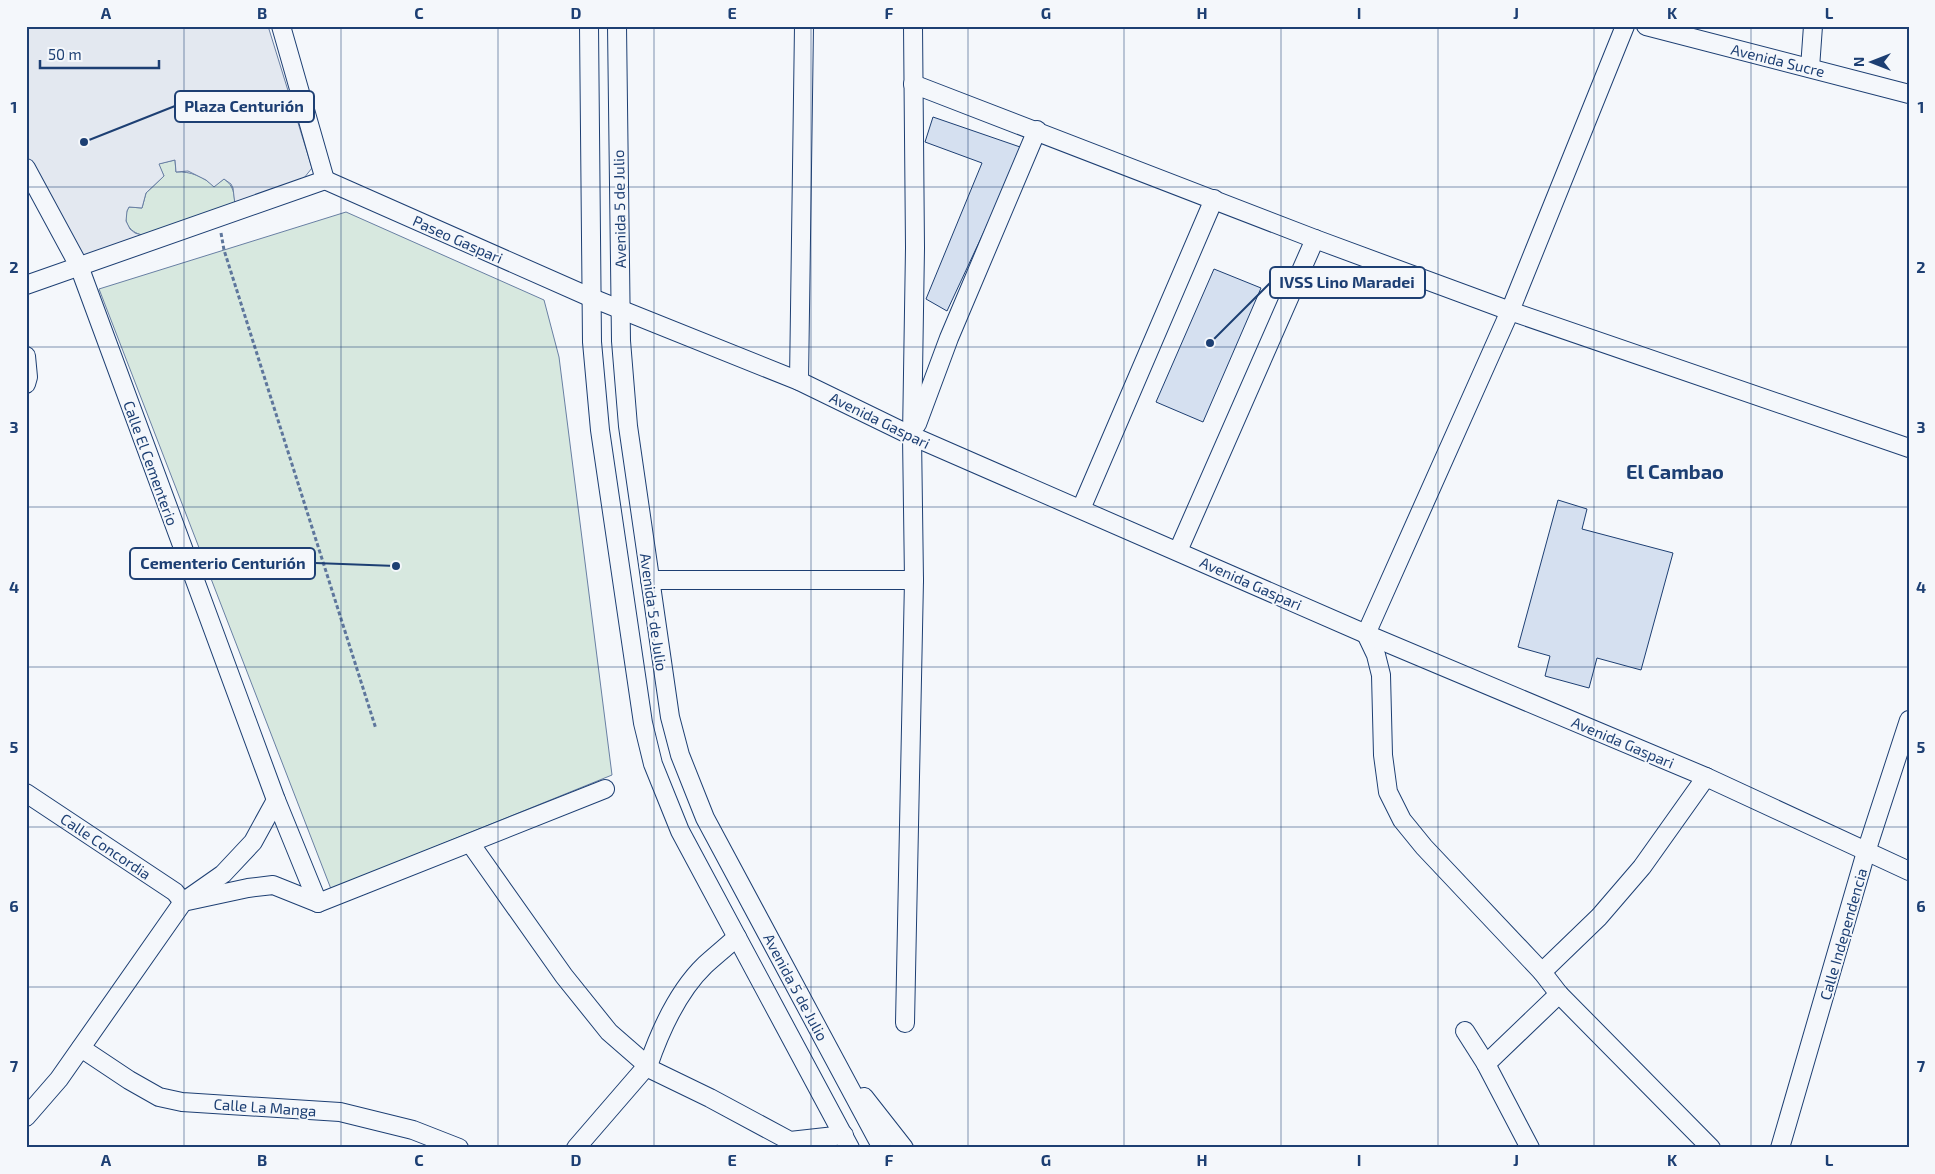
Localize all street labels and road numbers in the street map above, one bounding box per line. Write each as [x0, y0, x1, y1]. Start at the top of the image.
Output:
street label: Avenida Sucre [1729, 40, 1827, 80]
street label: Avenida 5 de Julio [609, 149, 629, 269]
street label: Paseo Gaspari [410, 211, 506, 267]
street label: Avenida Gaspari [827, 388, 933, 452]
street label: Calle El Cementerio [120, 398, 182, 528]
street label: Avenida 5 de Julio [637, 552, 671, 672]
street label: Avenida Gaspari [1197, 553, 1305, 613]
street label: Avenida Gaspari [1569, 712, 1677, 772]
street label: Calle Concordia [57, 809, 155, 883]
street label: Calle Independencia [1816, 866, 1870, 1002]
street label: Avenida 5 de Julio [760, 930, 832, 1044]
street label: Calle La Manga [213, 1094, 317, 1120]

